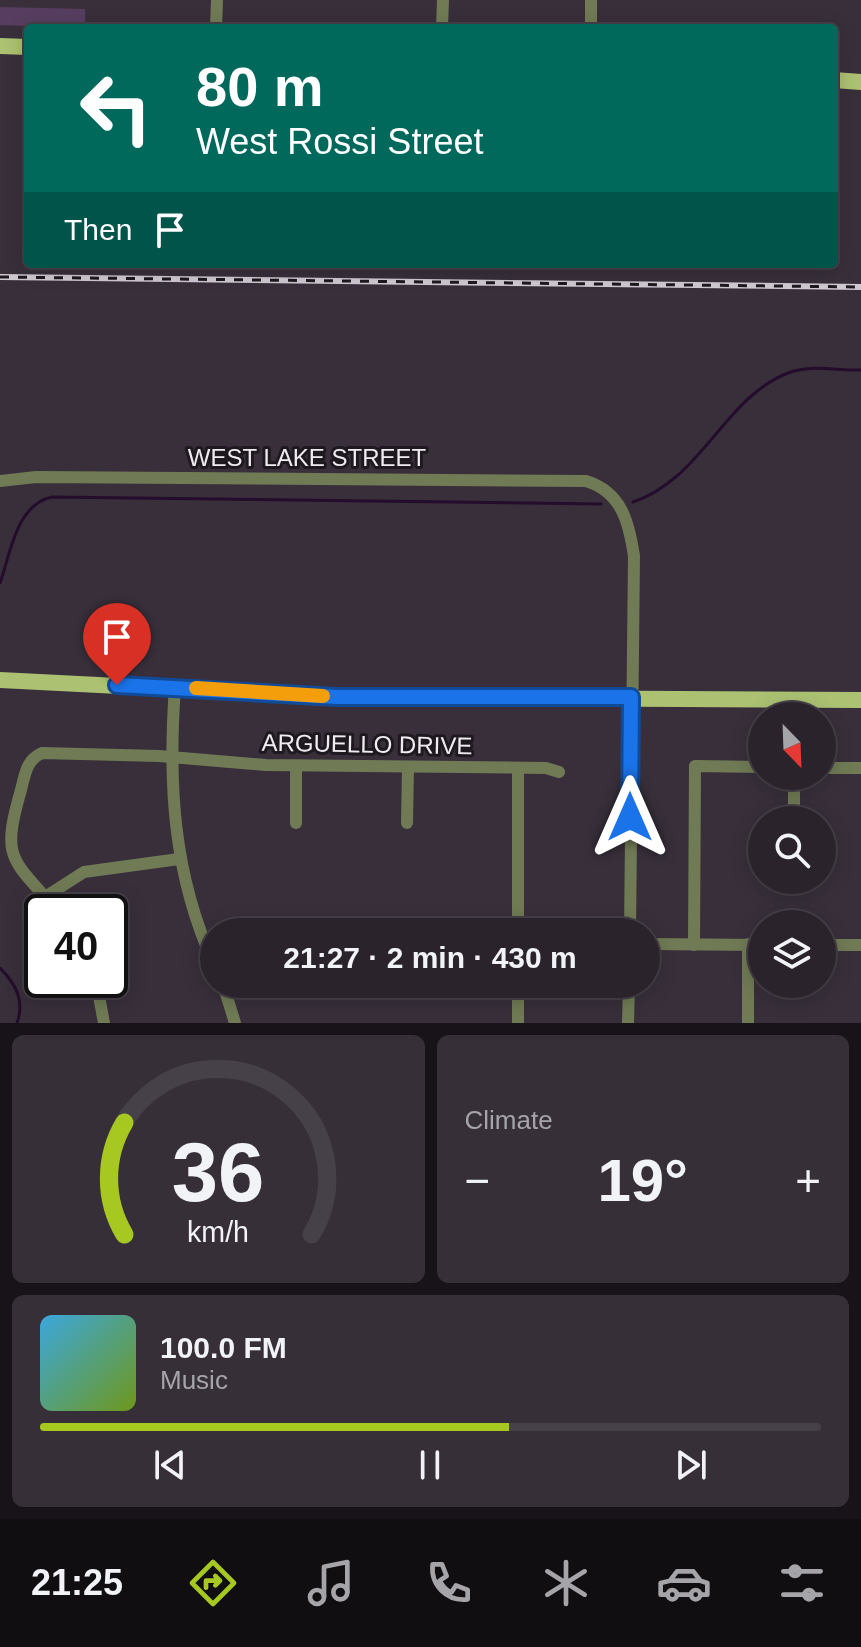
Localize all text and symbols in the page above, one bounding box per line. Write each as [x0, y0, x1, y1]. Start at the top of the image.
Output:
text: 80 m [196, 55, 324, 118]
icon: left [64, 56, 168, 160]
text: West Rossi Street [196, 121, 483, 162]
icon: arrive [148, 208, 192, 252]
text: Then [64, 213, 132, 246]
street label: WEST LAKE STREET [188, 444, 426, 471]
pin [83, 603, 151, 685]
icon: arrive [95, 615, 139, 659]
north arrow [748, 702, 836, 790]
map controls [748, 702, 836, 998]
street label: ARGUELLO DRIVE [261, 729, 473, 759]
position arrow [588, 775, 672, 859]
button: search [748, 806, 836, 894]
speed limit sign: 40 [24, 894, 128, 998]
button: layers [748, 910, 836, 998]
text: 21:27 · 2 min · 430 m [283, 941, 577, 974]
text: Climate [465, 1105, 553, 1135]
text: 36 [172, 1126, 265, 1219]
text: 19° [597, 1147, 688, 1214]
text: − [465, 1156, 490, 1205]
text: + [795, 1156, 821, 1205]
text: km/h [187, 1216, 249, 1248]
text: 100.0 FM [160, 1331, 287, 1364]
text: Music [160, 1365, 228, 1395]
icon: previous [148, 1443, 192, 1487]
icon: pause [408, 1443, 452, 1487]
icon: next [669, 1443, 713, 1487]
icon: directions [185, 1555, 241, 1611]
icon: music [303, 1555, 359, 1611]
icon: phone [421, 1555, 477, 1611]
icon: climate [538, 1555, 594, 1611]
icon: car [656, 1555, 712, 1611]
icon: filters [774, 1555, 830, 1611]
text: 21:25 [31, 1562, 123, 1603]

